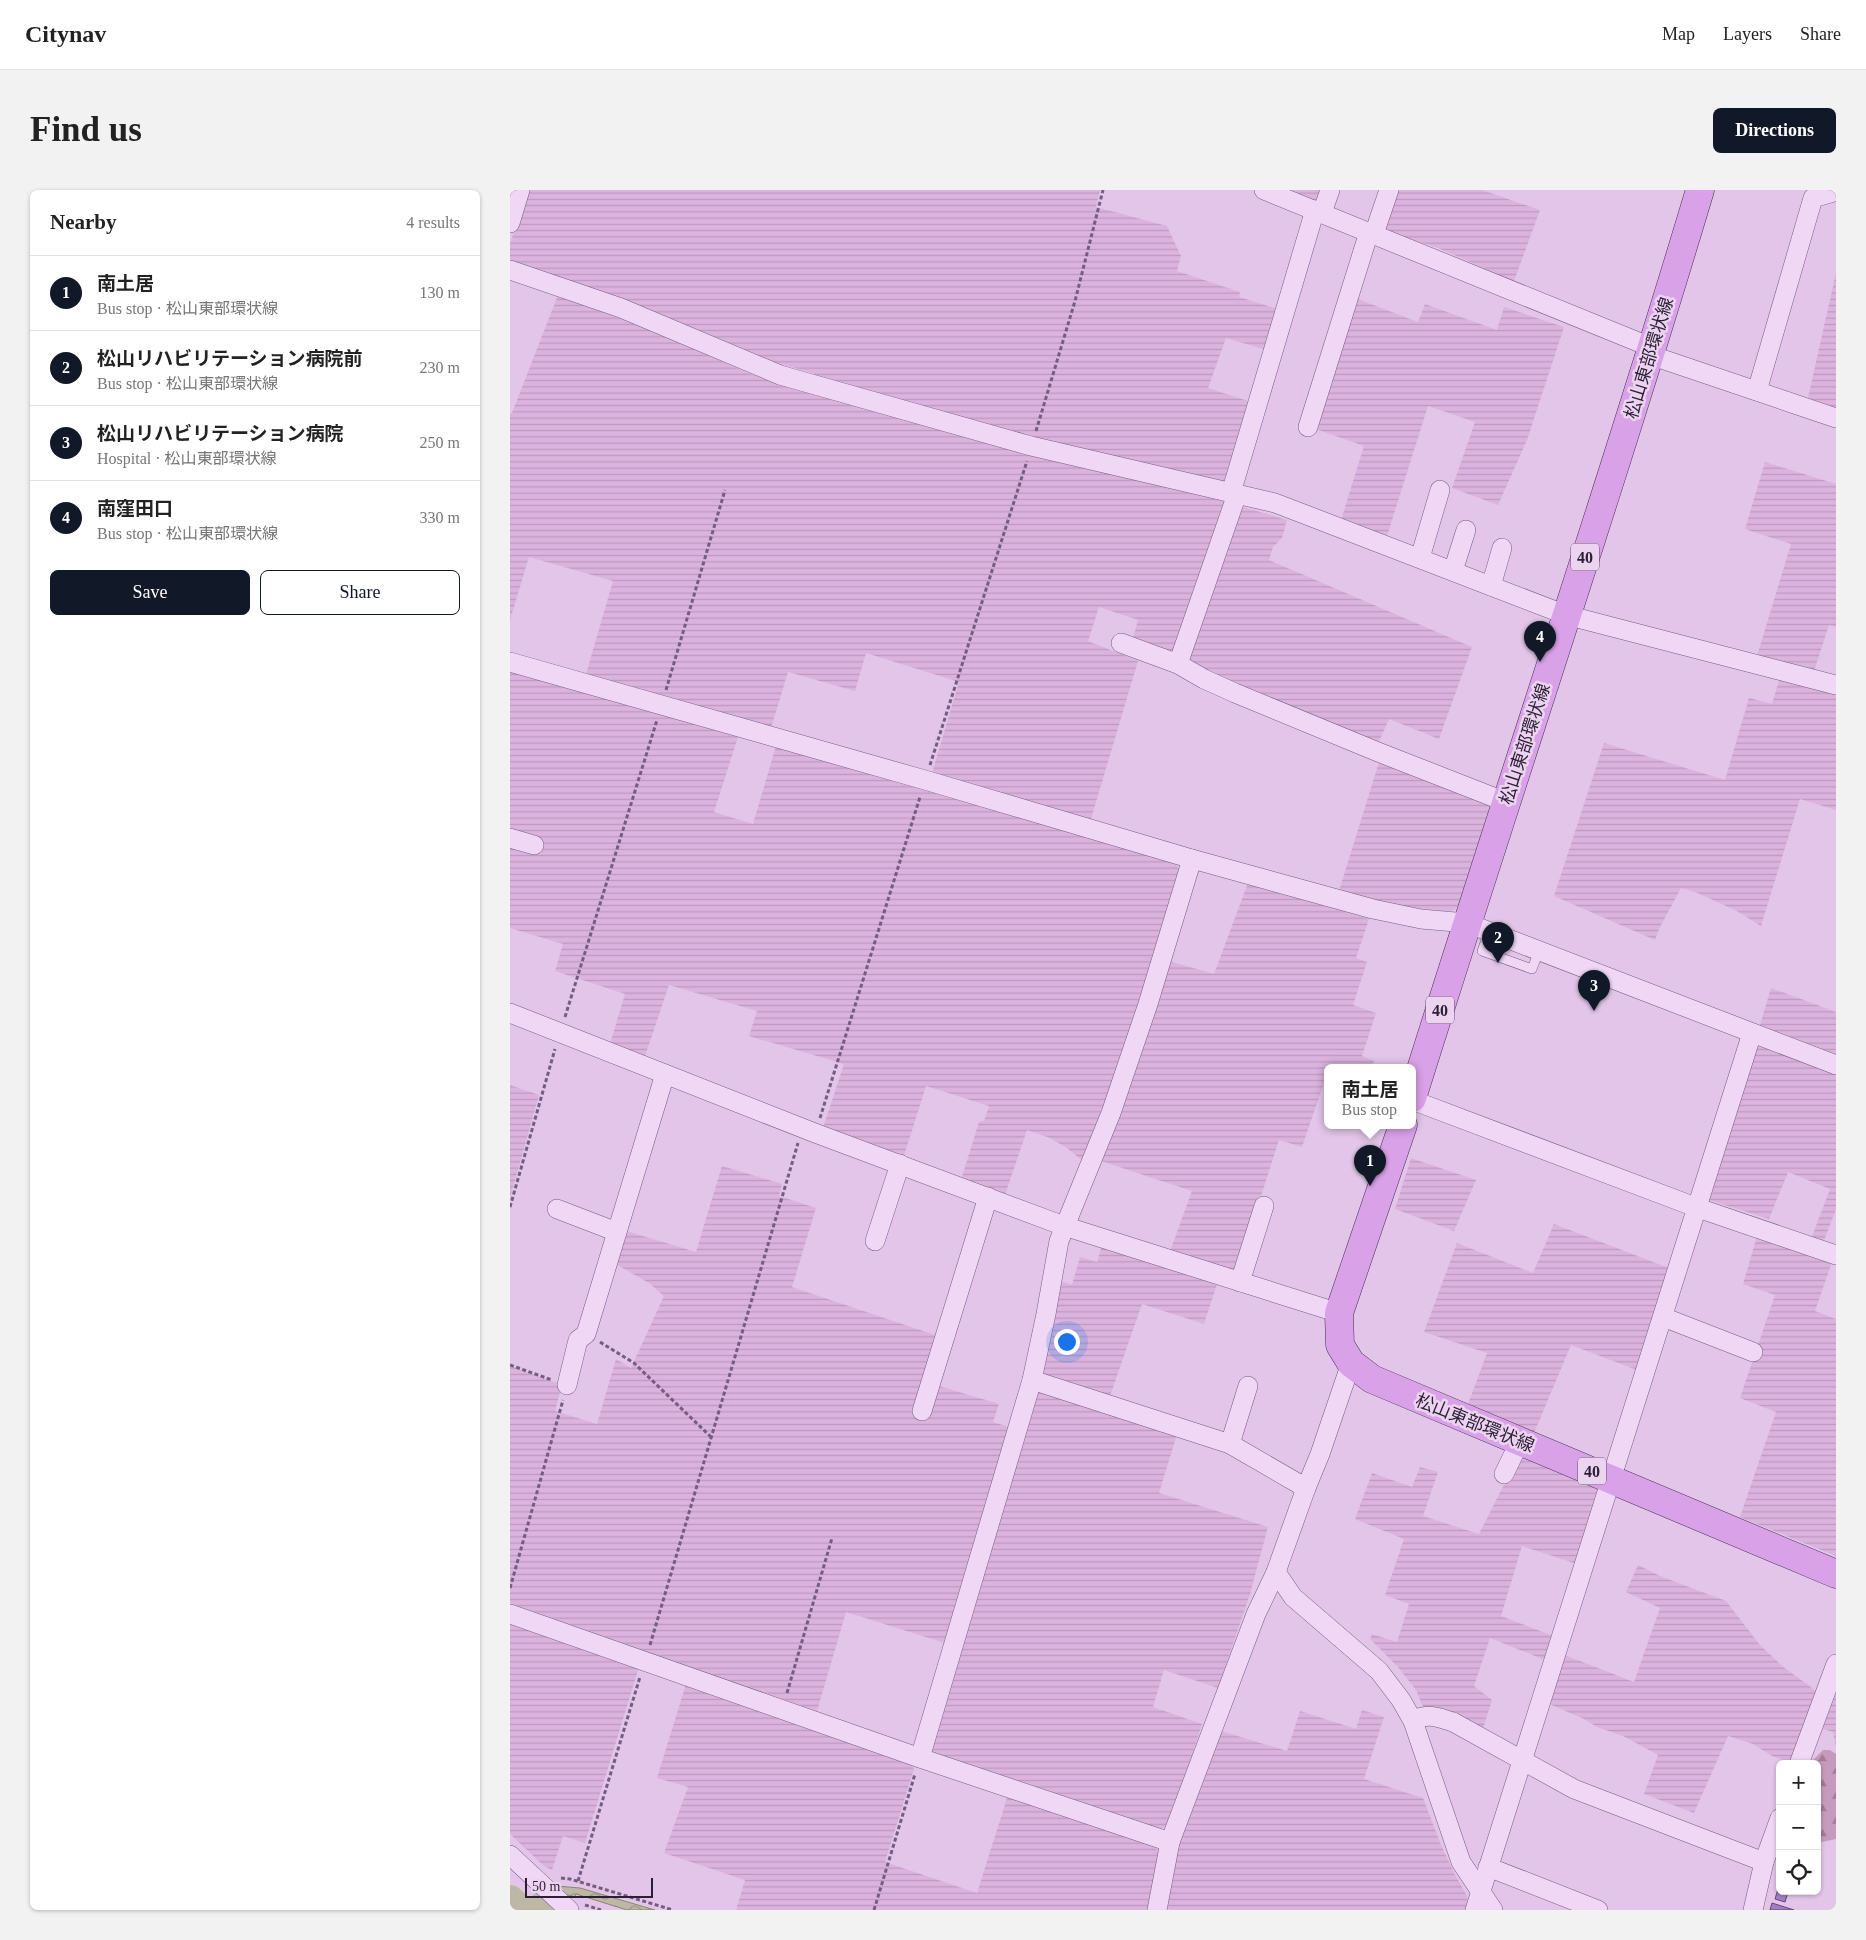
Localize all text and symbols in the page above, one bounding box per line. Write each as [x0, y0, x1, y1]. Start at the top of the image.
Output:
text: Citynav [25, 21, 106, 47]
text: Map [1662, 24, 1695, 44]
text: Layers [1723, 24, 1772, 44]
text: Share [1800, 24, 1841, 44]
button: Directions [1713, 108, 1836, 153]
text: Find us [30, 110, 142, 149]
text: Nearby [50, 210, 117, 234]
text: 4 results [406, 214, 460, 231]
text: 南土居 [97, 273, 154, 294]
text: 1 [62, 284, 70, 301]
text: 130 m [420, 284, 460, 301]
street label: 松山東部環状線 [1621, 295, 1677, 421]
text: Bus stop · 松山東部環状線 [97, 300, 278, 317]
text: 松山リハビリテーション病院前 [97, 348, 363, 369]
text: 2 [62, 359, 70, 376]
text: 230 m [420, 359, 460, 376]
text: Bus stop · 松山東部環状線 [97, 375, 278, 392]
text: 松山リハビリテーション病院 [97, 423, 344, 444]
text: 3 [62, 434, 70, 451]
text: 250 m [420, 434, 460, 451]
text: Hospital · 松山東部環状線 [97, 450, 277, 467]
text: 南窪田口 [97, 498, 173, 519]
text: 4 [62, 509, 70, 526]
text: 330 m [420, 509, 460, 526]
text: Bus stop · 松山東部環状線 [97, 525, 278, 542]
road number: 40 [1571, 544, 1599, 571]
button: Save [50, 570, 250, 615]
button: Share [260, 570, 460, 615]
pin: 4 [1524, 621, 1556, 662]
street label: 松山東部環状線 [1496, 681, 1554, 807]
pin: 2 [1482, 922, 1514, 963]
pin: 3 [1578, 970, 1610, 1011]
road number: 40 [1426, 996, 1454, 1024]
popup [1324, 1064, 1416, 1129]
text: 南土居 [1341, 1079, 1399, 1100]
text: Bus stop [1341, 1101, 1397, 1118]
pin: 1 [1354, 1145, 1386, 1186]
your location [1054, 1329, 1080, 1355]
street label: 松山東部環状線 [1413, 1390, 1537, 1456]
road number: 40 [1578, 1458, 1606, 1484]
map controls [1776, 1760, 1821, 1895]
button: + [1776, 1760, 1821, 1805]
button: − [1776, 1805, 1821, 1850]
button: locate [1776, 1850, 1821, 1895]
scale bar [525, 1875, 652, 1898]
text: 50 m [532, 1879, 560, 1894]

